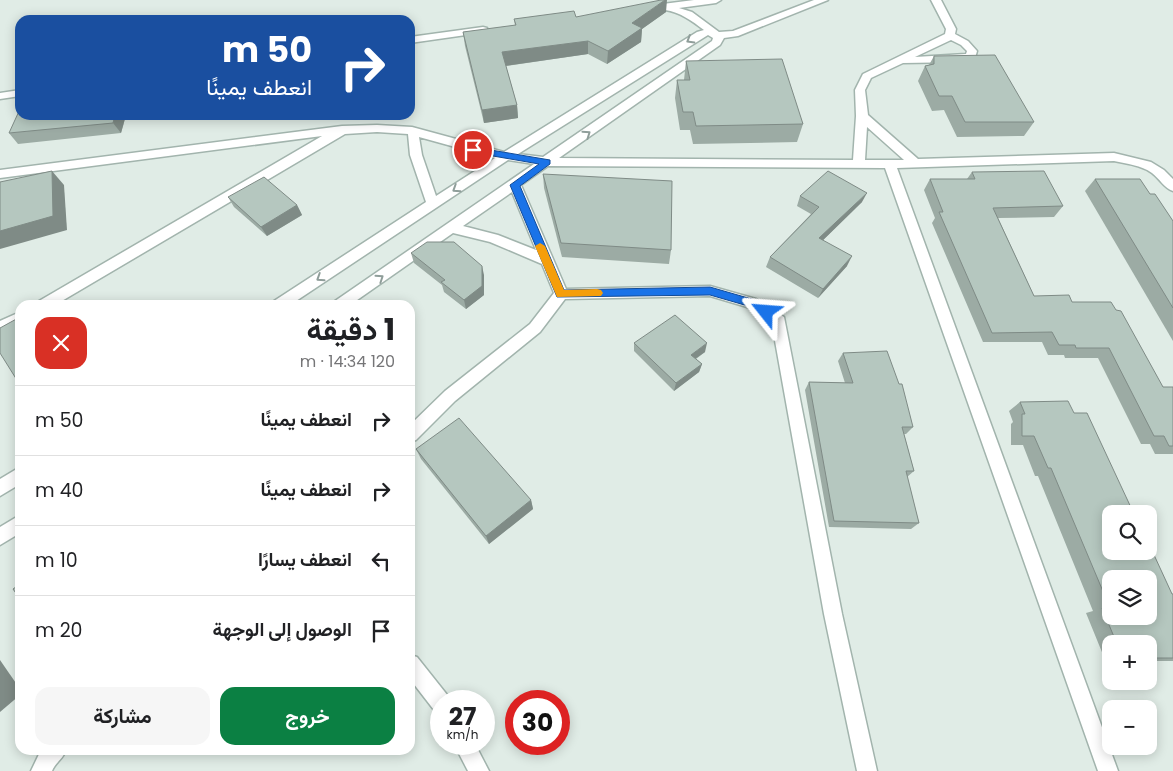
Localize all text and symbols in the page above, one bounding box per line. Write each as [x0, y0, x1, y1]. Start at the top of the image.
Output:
text: 50 m [222, 25, 312, 74]
one-way arrow [686, 34, 695, 44]
icon: right [330, 35, 395, 100]
text: انعطف يمينًا [206, 72, 312, 103]
pin [452, 129, 494, 171]
one-way arrow [581, 131, 591, 140]
icon: arrive [459, 136, 487, 164]
one-way arrow [452, 182, 461, 192]
one-way arrow [317, 272, 326, 281]
one-way arrow [375, 274, 384, 284]
position arrow [739, 285, 791, 337]
text: 1 دقيقة [307, 308, 395, 351]
button: close [35, 317, 87, 369]
text: 120 m · 14:34 [300, 350, 395, 373]
text: انعطف يمينًا [260, 406, 352, 433]
text: 50 m [35, 407, 84, 434]
icon: right [367, 407, 395, 435]
text: انعطف يمينًا [260, 476, 352, 503]
text: 40 m [35, 477, 84, 504]
icon: right [367, 477, 395, 505]
map controls [1102, 505, 1157, 755]
button: search [1102, 505, 1157, 560]
text: انعطف يسارًا [258, 546, 352, 573]
text: 10 m [35, 547, 78, 574]
icon: left [367, 547, 395, 575]
button: layers [1102, 570, 1157, 625]
text: الوصول إلى الوجهة [213, 616, 352, 643]
text: 20 m [35, 617, 83, 644]
icon: arrive [367, 617, 395, 645]
button: + [1102, 635, 1157, 690]
button: مشاركة [35, 687, 210, 745]
button: خروج [220, 687, 395, 745]
speed limit sign: 30 [505, 690, 570, 755]
text: 27 [449, 699, 476, 734]
button: − [1102, 700, 1157, 755]
text: km/h [447, 726, 478, 743]

